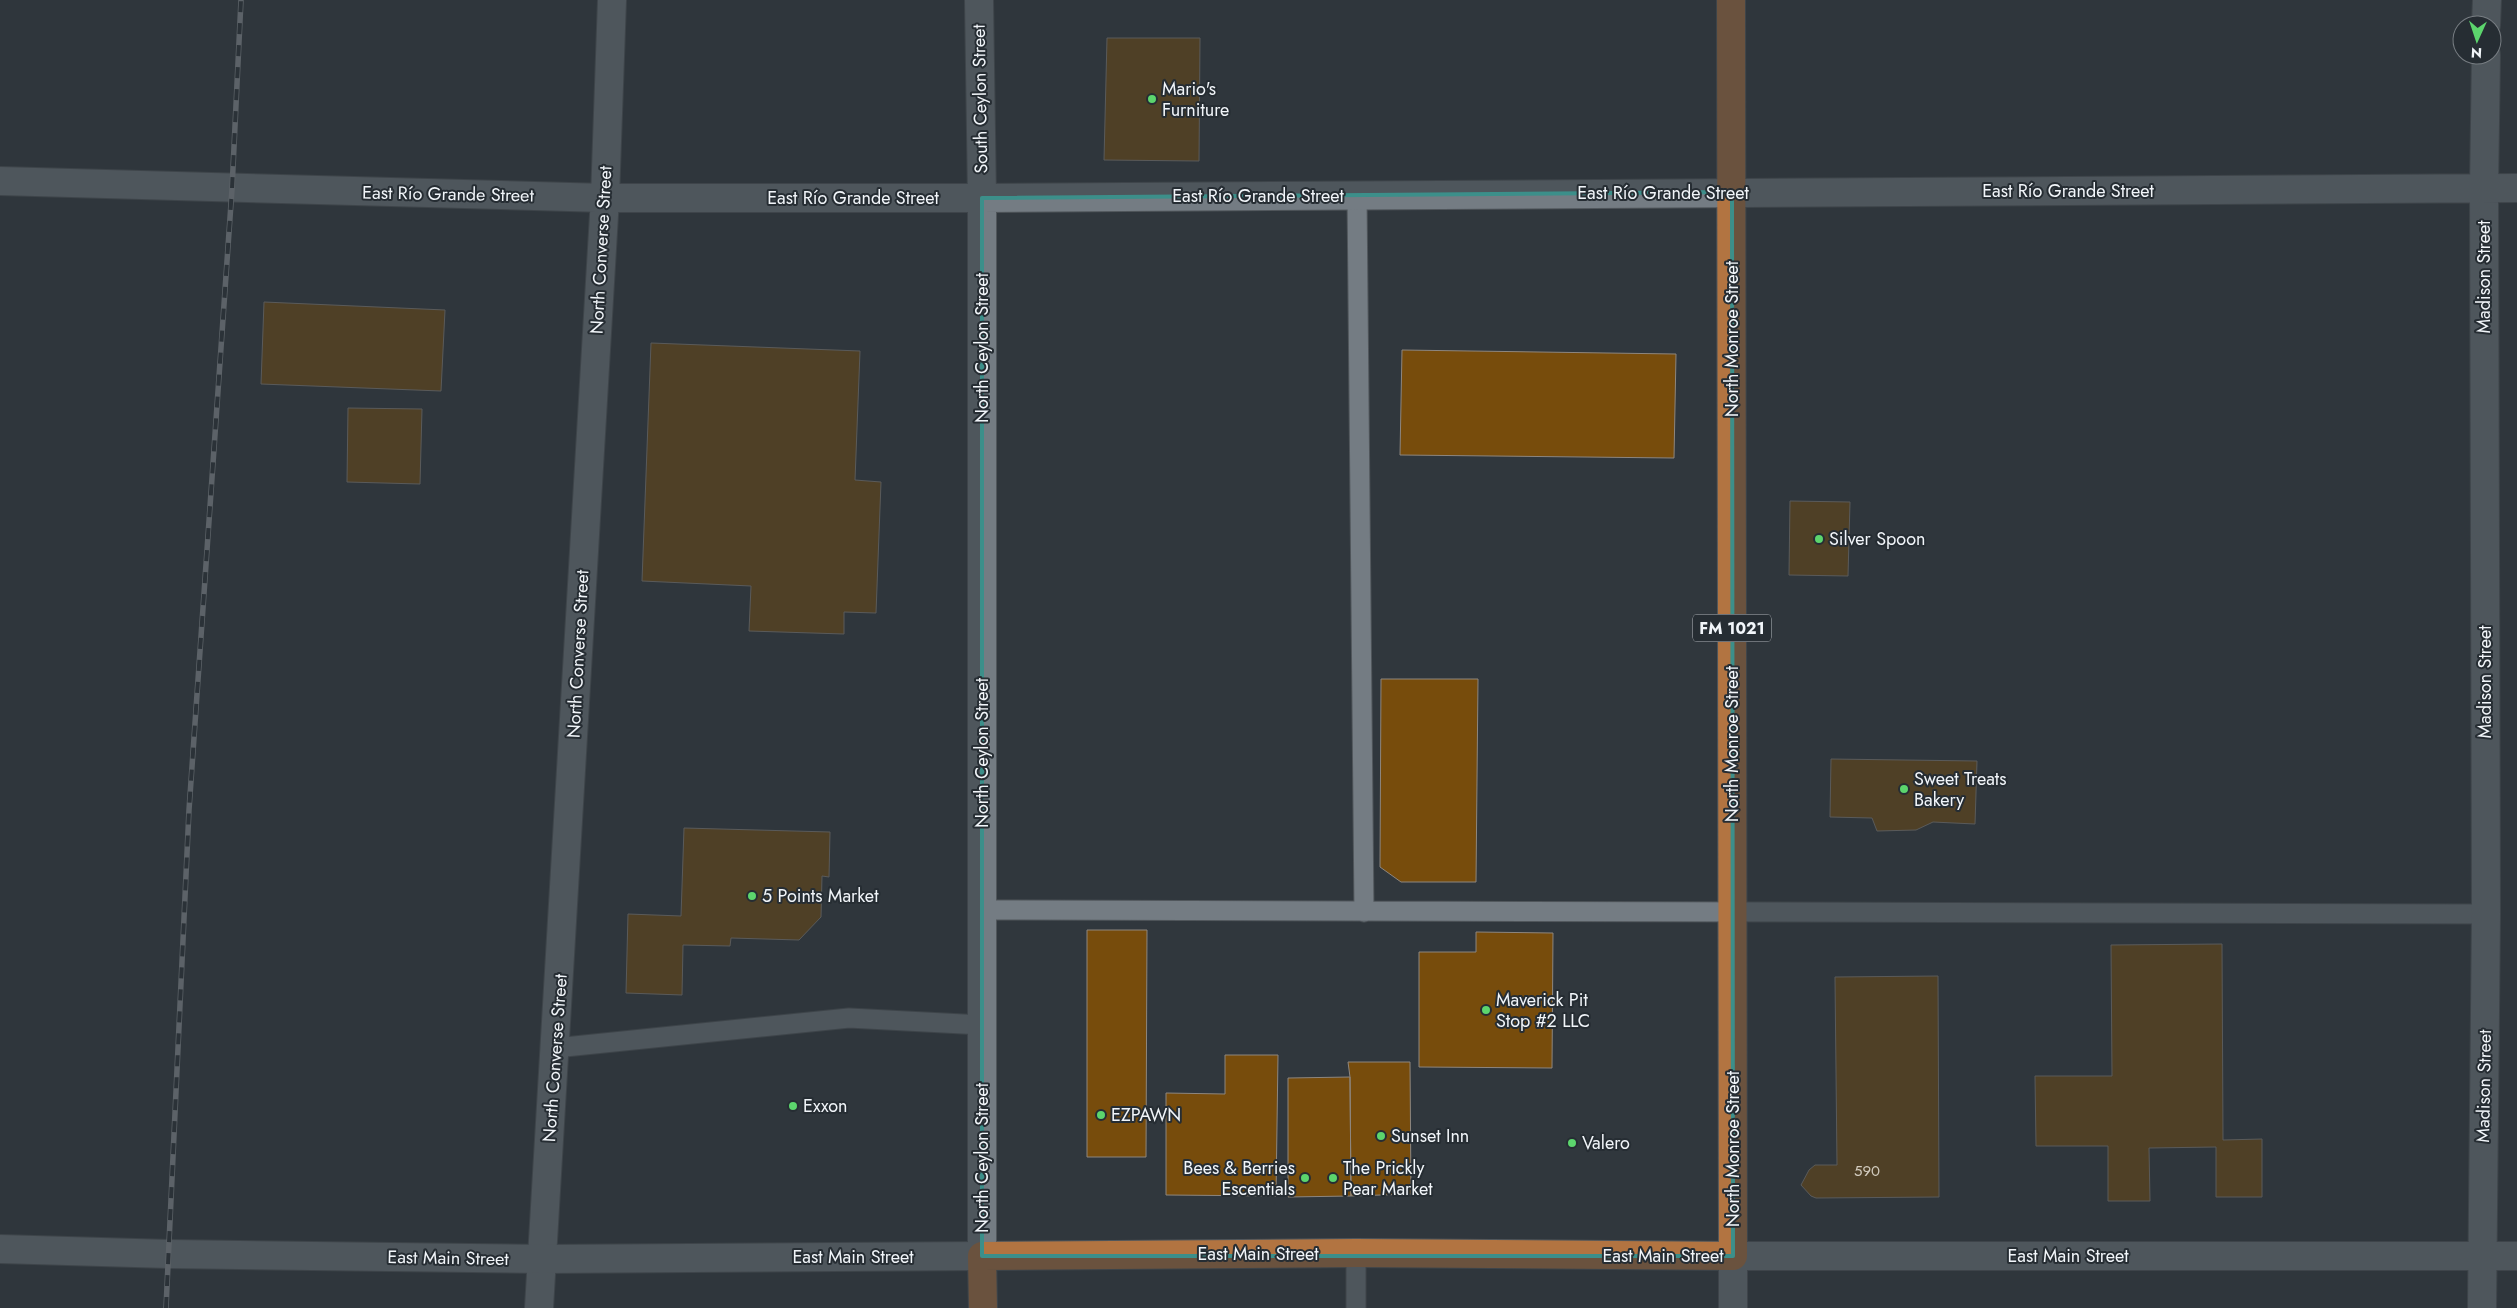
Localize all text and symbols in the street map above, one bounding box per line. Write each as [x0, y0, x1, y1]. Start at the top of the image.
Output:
north arrow [2452, 15, 2502, 65]
street label: South Ceylon Street [966, 23, 994, 174]
text: N [2470, 43, 2482, 63]
place label: Mario's Furniture [1162, 76, 1229, 123]
marker: Mario's Furniture [1146, 93, 1158, 105]
street label: North Converse Street [584, 164, 618, 335]
street label: East Río Grande Street [1982, 178, 2154, 204]
street label: East Río Grande Street [362, 180, 535, 209]
street label: East Río Grande Street [1577, 180, 1749, 206]
street label: East Río Grande Street [1172, 183, 1344, 209]
street label: East Río Grande Street [767, 185, 939, 211]
street label: Madison Street [2471, 220, 2497, 334]
street label: North Monroe Street [1719, 260, 1745, 417]
street label: North Ceylon Street [969, 272, 995, 423]
place label: Silver Spoon [1829, 526, 1925, 552]
marker: Silver Spoon [1813, 533, 1825, 545]
street label: North Converse Street [561, 568, 595, 739]
road number: FM 1021 [1693, 614, 1771, 641]
street label: Madison Street [2472, 625, 2498, 739]
street label: North Monroe Street [1719, 665, 1745, 822]
street label: North Ceylon Street [969, 677, 995, 828]
place label: Sweet Treats Bakery [1914, 766, 2006, 813]
marker: Sweet Treats Bakery [1898, 783, 1910, 795]
place label: 5 Points Market [762, 883, 879, 909]
marker: 5 Points Market [746, 890, 758, 902]
street label: North Converse Street [536, 972, 574, 1143]
place label: Maverick Pit Stop #2 LLC [1496, 987, 1590, 1034]
marker: Maverick Pit Stop #2 LLC [1480, 1004, 1492, 1016]
street label: Madison Street [2470, 1029, 2498, 1143]
street label: North Monroe Street [1720, 1070, 1746, 1227]
street label: North Ceylon Street [969, 1082, 995, 1233]
place label: Exxon [803, 1093, 848, 1119]
marker: Exxon [787, 1100, 799, 1112]
place label: EZPAWN [1111, 1102, 1181, 1128]
marker: EZPAWN [1095, 1109, 1107, 1121]
place label: Sunset Inn [1391, 1123, 1469, 1149]
marker: Sunset Inn [1375, 1130, 1387, 1142]
place label: Valero [1582, 1130, 1630, 1156]
marker: Valero [1566, 1137, 1578, 1149]
place label: Bees & Berries Escentials [1183, 1155, 1295, 1202]
place label: The Prickly Pear Market [1343, 1155, 1433, 1202]
house number: 590 [1854, 1160, 1880, 1182]
marker: Bees & Berries Escentials [1299, 1172, 1311, 1184]
marker: The Prickly Pear Market [1327, 1172, 1339, 1184]
street label: East Main Street [1197, 1241, 1319, 1267]
street label: East Main Street [1602, 1243, 1724, 1269]
street label: East Main Street [2007, 1243, 2129, 1269]
street label: East Main Street [387, 1244, 510, 1272]
street label: East Main Street [792, 1244, 914, 1270]

